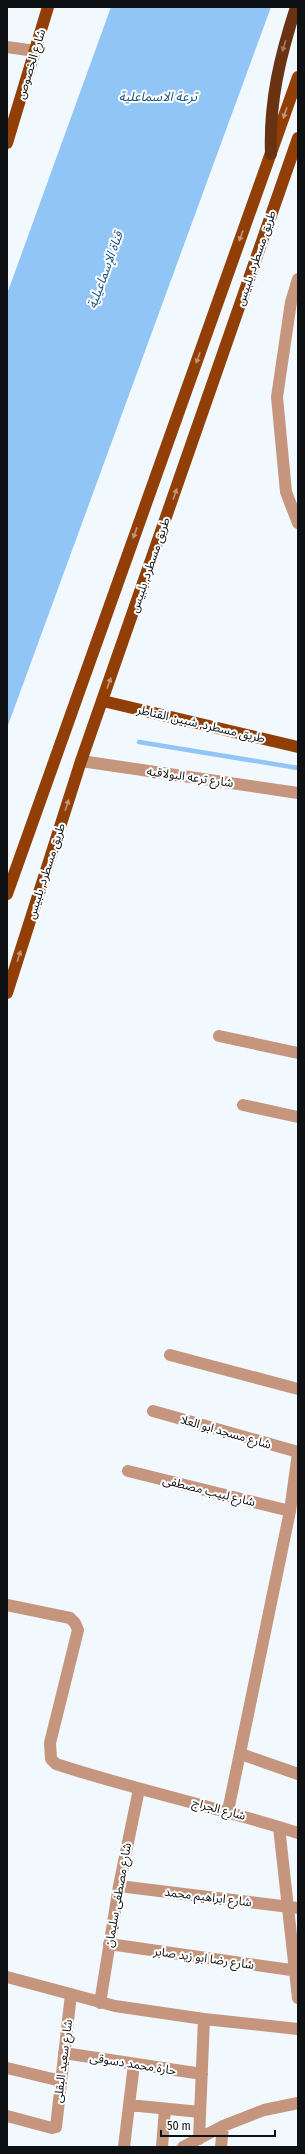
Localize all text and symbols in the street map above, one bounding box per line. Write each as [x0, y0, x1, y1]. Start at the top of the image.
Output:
street label: شارع الخصوص [14, 27, 50, 101]
one-way arrow [281, 40, 287, 52]
water label: ترعة الاسماعلية [119, 89, 199, 105]
one-way arrow [282, 108, 288, 120]
street label: طريق مسطرد, بلبيس [233, 209, 280, 308]
water label: قناة الإسماعيلية [84, 228, 127, 311]
one-way arrow [238, 230, 244, 242]
one-way arrow [194, 353, 200, 365]
one-way arrow [172, 487, 178, 499]
street label: طريق مسطرد, بلبيس [127, 516, 174, 615]
one-way arrow [132, 528, 138, 540]
one-way arrow [107, 676, 113, 688]
street label: طريق مسطرد, شبين القناطر [134, 702, 266, 747]
street label: شارع ترعه البولاقيه [145, 764, 234, 792]
one-way arrow [64, 799, 70, 811]
street label: طريق مسطرد, بلبيس [24, 821, 69, 921]
one-way arrow [16, 950, 22, 962]
street label: شارع مسجد ابو العلا [179, 1412, 273, 1454]
street label: شارع لبيب مصطفى [161, 1473, 257, 1511]
street label: شارع الجراج [190, 1795, 247, 1825]
street label: شارع مصطفى سليمان [102, 1842, 136, 1949]
street label: شارع ابراهيم محمد [163, 1885, 252, 1911]
street label: شارع رضا ابو زيد صابر [152, 1944, 255, 1974]
street label: شارع سعيد البقلى [51, 2018, 77, 2104]
street label: حارة محمد دسوقى [89, 2050, 177, 2078]
scale bar [161, 2112, 275, 2138]
text: 50 m [167, 2119, 191, 2133]

